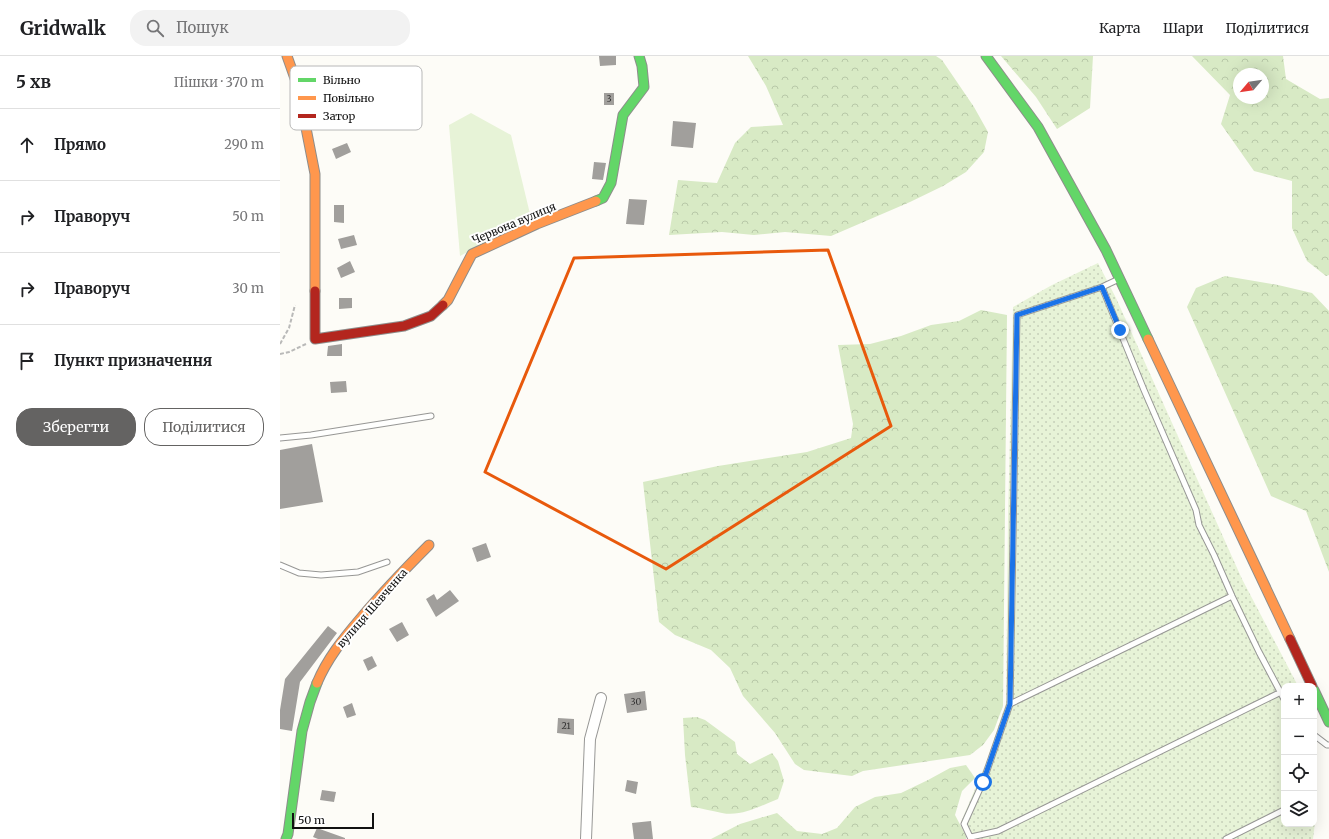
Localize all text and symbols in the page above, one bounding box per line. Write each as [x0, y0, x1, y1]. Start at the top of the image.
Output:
search box [130, 10, 410, 46]
text: Gridwalk [20, 16, 106, 40]
icon: search [144, 17, 166, 39]
text: Пошук [176, 18, 229, 37]
text: Карта [1099, 19, 1141, 37]
text: Шари [1163, 19, 1204, 37]
text: Поділитися [1226, 19, 1309, 37]
legend [290, 66, 422, 130]
north arrow [1233, 68, 1269, 104]
text: 5 хв [16, 71, 51, 93]
text: Вільно [323, 73, 361, 87]
text: Пішки · 370 m [174, 74, 264, 91]
text: Повільно [323, 91, 375, 105]
house number: 3 [606, 93, 612, 104]
text: Затор [323, 109, 355, 123]
icon: ahead [16, 134, 38, 156]
text: Прямо [54, 135, 106, 154]
text: 290 m [224, 136, 264, 153]
street label: Червона вулиця [470, 199, 558, 247]
icon: right [16, 206, 38, 228]
text: Праворуч [54, 207, 130, 226]
text: 50 m [232, 208, 264, 225]
icon: right [16, 278, 38, 300]
text: Праворуч [54, 279, 130, 298]
text: 30 m [232, 280, 264, 297]
route end [1111, 321, 1129, 339]
icon: arrive [16, 350, 38, 372]
text: Пункт призначення [54, 351, 212, 370]
button: Зберегти [16, 408, 136, 446]
button: Поділитися [144, 408, 264, 446]
street label: вулиця Шевченка [334, 565, 410, 650]
map controls [1281, 683, 1317, 827]
button: + [1281, 683, 1317, 719]
house number: 30 [631, 696, 642, 707]
button: − [1281, 719, 1317, 755]
house number: 21 [561, 720, 571, 731]
button: locate [1281, 755, 1317, 791]
route start [974, 773, 992, 791]
button: layers [1281, 791, 1317, 827]
scale bar [292, 811, 374, 830]
text: 50 m [298, 813, 325, 827]

